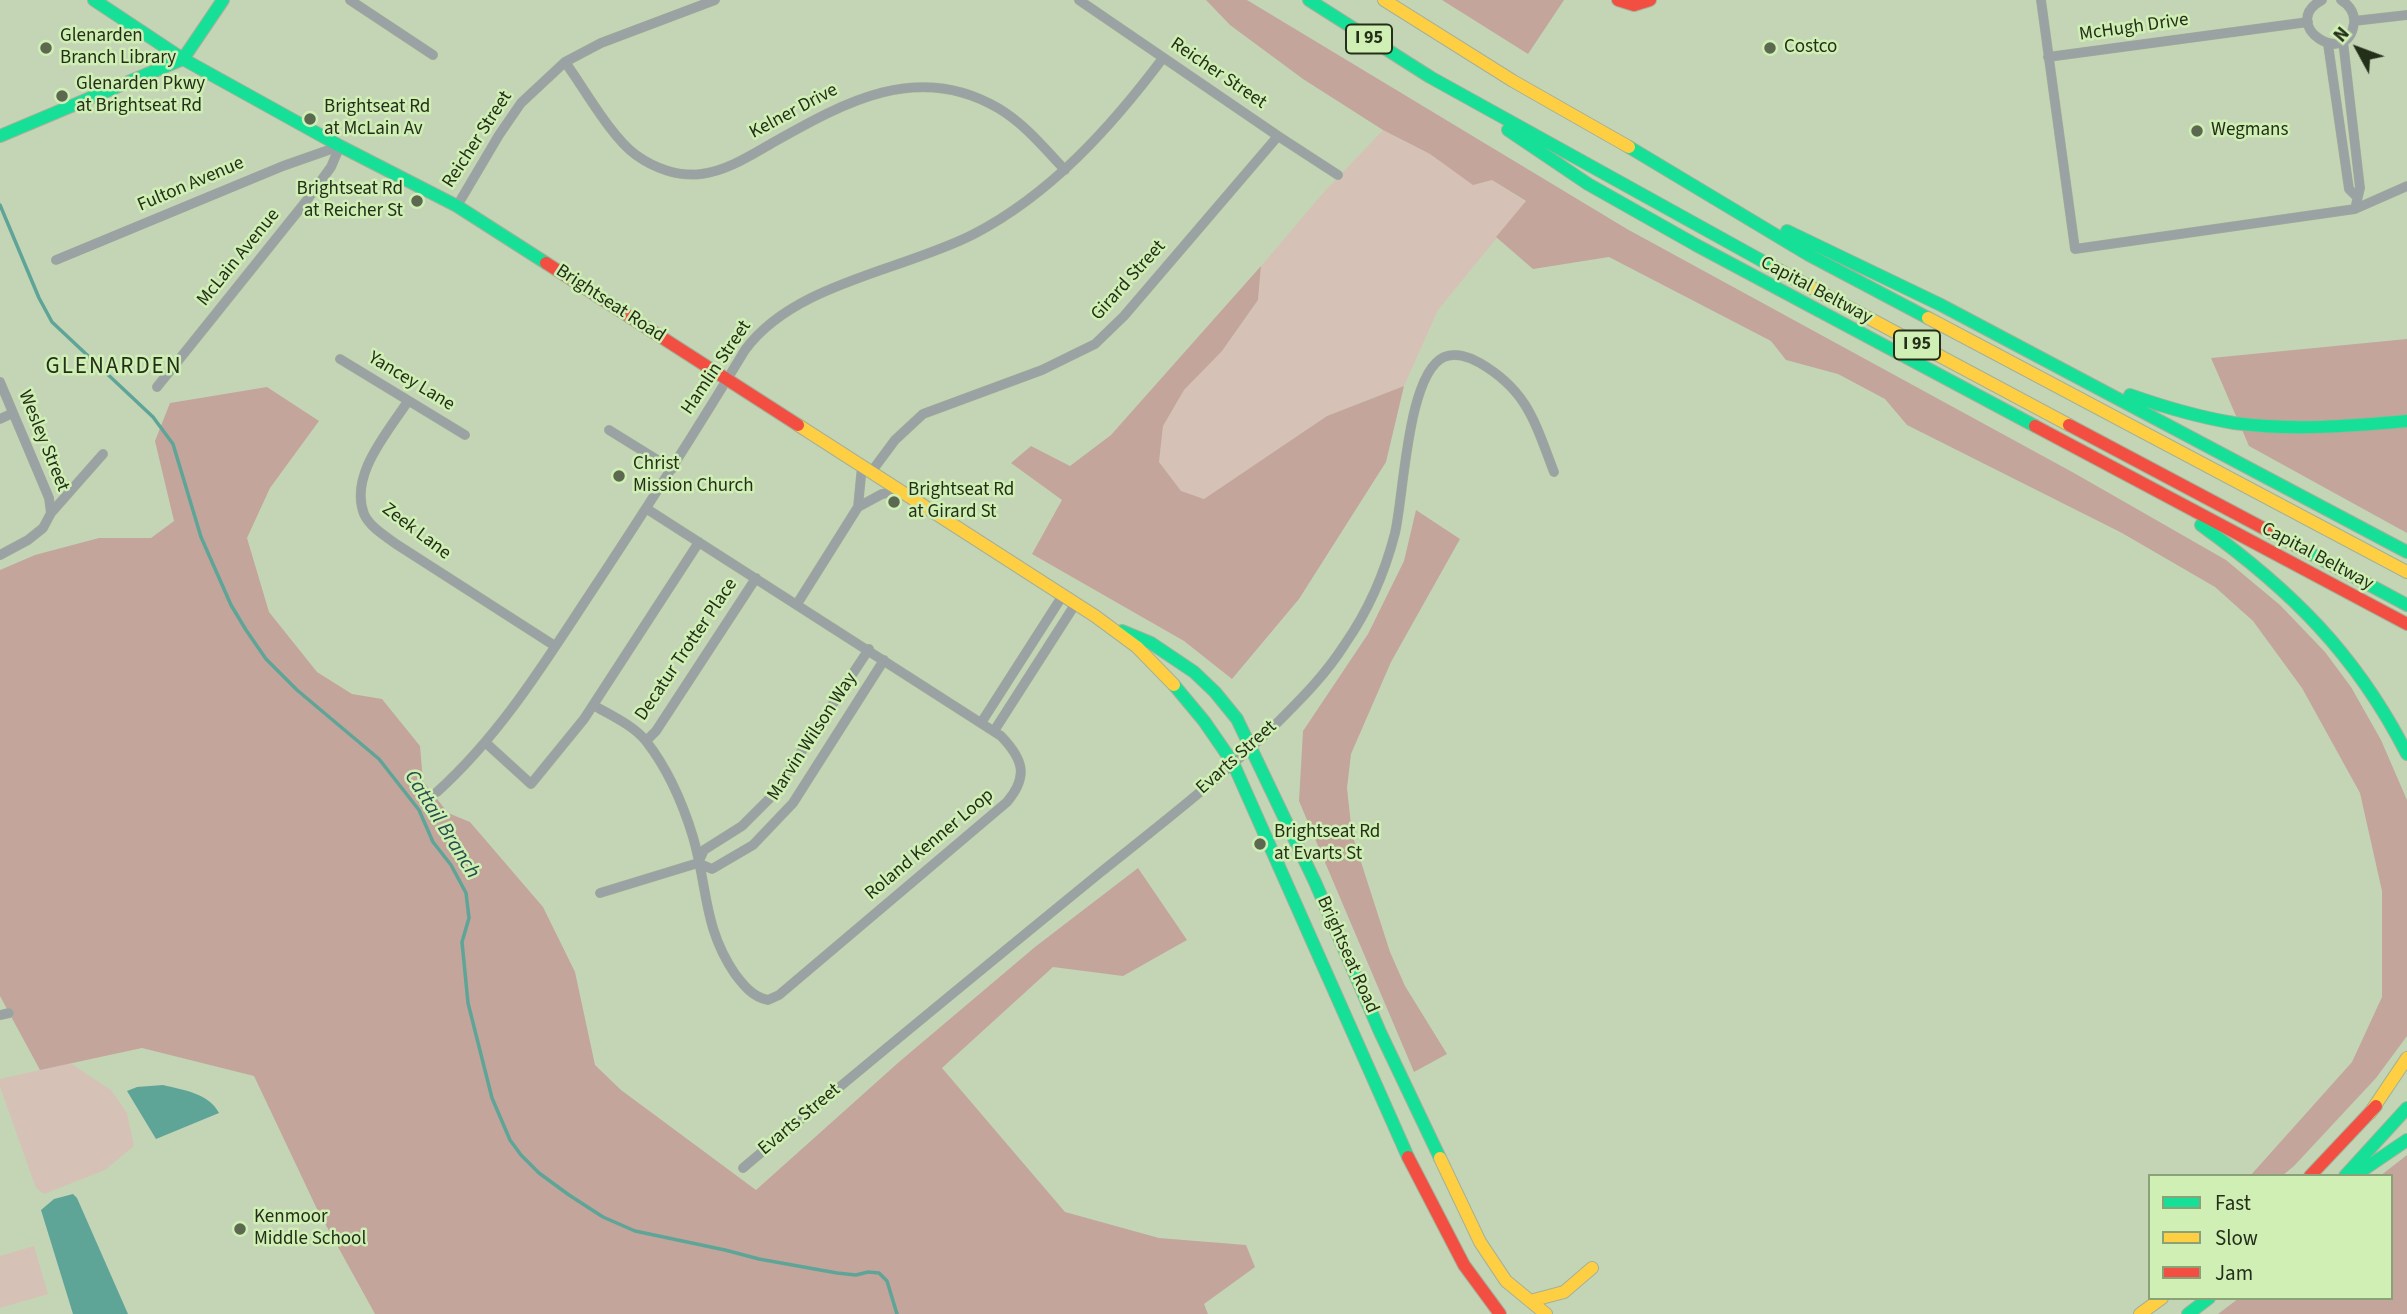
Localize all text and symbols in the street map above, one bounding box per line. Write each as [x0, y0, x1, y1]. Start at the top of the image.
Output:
street label: McHugh Drive [2078, 9, 2190, 47]
north arrow [2323, 14, 2393, 84]
text: N [2327, 21, 2356, 49]
road number: I 95 [1346, 24, 1392, 54]
place label: Glenarden Branch Library [60, 26, 176, 70]
street label: Reicher Street [1166, 33, 1270, 115]
place label: Costco [1784, 37, 1837, 59]
marker: Glenarden Branch Library [38, 40, 54, 56]
marker: Costco [1762, 40, 1778, 56]
place label: Glenarden Pkwy at Brightseat Rd [76, 74, 205, 118]
street label: Kelner Drive [746, 79, 842, 145]
street label: Reicher Street [438, 87, 518, 193]
marker: Glenarden Pkwy at Brightseat Rd [54, 88, 70, 104]
place label: Brightseat Rd at McLain Av [324, 97, 430, 141]
marker: Brightseat Rd at McLain Av [302, 111, 318, 127]
place label: Wegmans [2211, 120, 2288, 142]
marker: Wegmans [2189, 123, 2205, 139]
street label: Fulton Avenue [134, 152, 248, 218]
place label: Brightseat Rd at Reicher St [297, 179, 403, 223]
marker: Brightseat Rd at Reicher St [409, 193, 425, 209]
street label: McLain Avenue [193, 205, 285, 311]
street label: Girard Street [1087, 236, 1171, 326]
street label: Capital Beltway [1756, 252, 1876, 330]
street label: Brightseat Road [551, 260, 669, 348]
street label: Hamlin Street [677, 316, 757, 420]
road number: I 95 [1894, 330, 1940, 360]
street label: Yancey Lane [364, 347, 458, 417]
district label: GLENARDEN [47, 354, 181, 382]
street label: Wesley Street [12, 387, 74, 495]
place label: Christ Mission Church [633, 454, 753, 498]
marker: Christ Mission Church [611, 468, 627, 484]
place label: Brightseat Rd at Girard St [908, 480, 1014, 524]
marker: Brightseat Rd at Girard St [886, 494, 902, 510]
street label: Zeek Lane [377, 499, 455, 565]
street label: Capital Beltway [2257, 518, 2377, 596]
street label: Decatur Trotter Place [631, 575, 743, 725]
street label: Marvin Wilson Way [763, 669, 863, 805]
street label: Evarts Street [1192, 716, 1282, 800]
water label: Cattail Branch [398, 766, 484, 884]
street label: Roland Kenner Loop [861, 784, 999, 906]
place label: Brightseat Rd at Evarts St [1274, 822, 1380, 866]
marker: Brightseat Rd at Evarts St [1252, 836, 1268, 852]
street label: Brightseat Road [1311, 893, 1383, 1017]
street label: Evarts Street [754, 1079, 846, 1161]
legend [2148, 1174, 2393, 1300]
text: Fast [2215, 1188, 2251, 1218]
place label: Kenmoor Middle School [254, 1207, 366, 1251]
marker: Kenmoor Middle School [232, 1221, 248, 1237]
text: Slow [2215, 1223, 2258, 1253]
text: Jam [2215, 1258, 2253, 1288]

